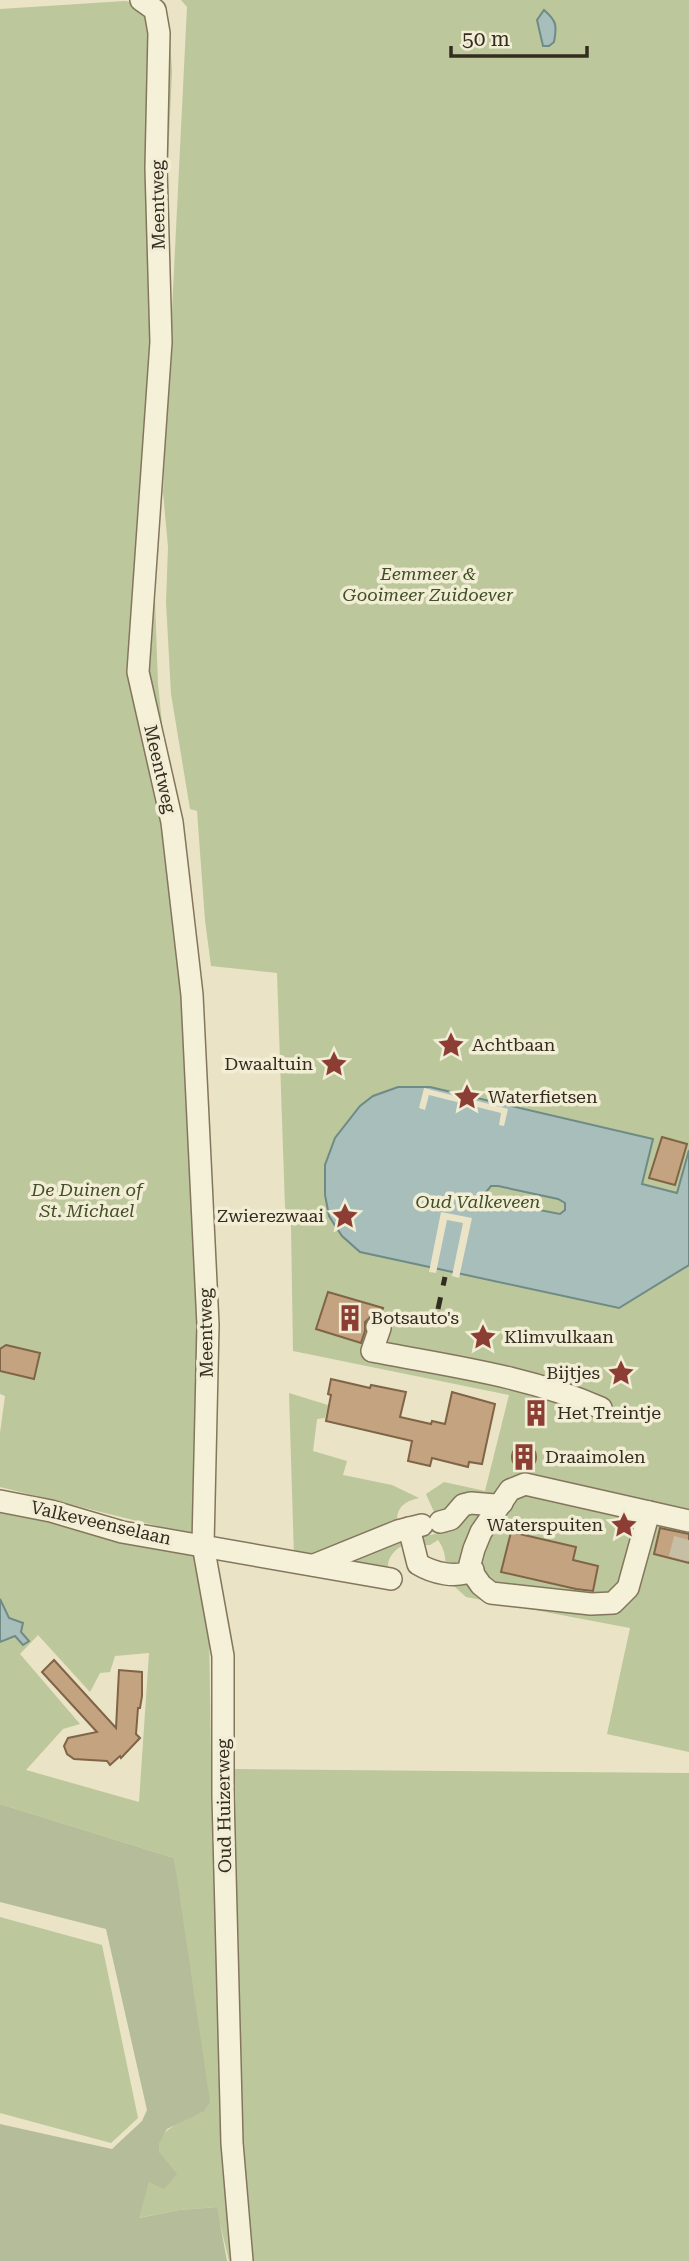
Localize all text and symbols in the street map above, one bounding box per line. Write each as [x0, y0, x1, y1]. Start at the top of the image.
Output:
scale bar [451, 14, 588, 58]
text: 50 m [462, 27, 510, 51]
street label: Meentweg [146, 159, 169, 250]
park label: Eemmeer & Gooimeer Zuidoever [343, 563, 514, 605]
street label: Meentweg [140, 723, 181, 816]
place icon: Achtbaan [436, 1030, 466, 1060]
place label: Achtbaan [472, 1034, 556, 1055]
place icon: Dwaaltuin [319, 1049, 349, 1079]
place label: Dwaaltuin [224, 1053, 313, 1074]
place icon: Waterfietsen [452, 1082, 482, 1112]
place label: Waterfietsen [488, 1086, 598, 1107]
park label: De Duinen of St. Michael [30, 1179, 145, 1221]
park label: Oud Valkeveen [416, 1191, 540, 1212]
place icon: Zwierezwaai [330, 1201, 360, 1231]
place label: Zwierezwaai [217, 1205, 324, 1226]
street label: Meentweg [194, 1287, 217, 1378]
building icon: Botsauto's [335, 1303, 365, 1333]
place label: Botsauto's [371, 1307, 459, 1328]
place icon: Klimvulkaan [468, 1322, 498, 1352]
place label: Klimvulkaan [504, 1326, 614, 1347]
place icon: Bijtjes [606, 1358, 636, 1388]
place label: Bijtjes [546, 1362, 600, 1383]
building icon: Het Treintje [521, 1398, 551, 1428]
place label: Het Treintje [557, 1402, 661, 1423]
building icon: Draaimolen [509, 1442, 539, 1472]
place label: Draaimolen [545, 1446, 646, 1467]
street label: Valkeveenselaan [29, 1496, 174, 1549]
place icon: Waterspuiten [609, 1510, 639, 1540]
place label: Waterspuiten [487, 1514, 603, 1535]
street label: Oud Huizerweg [212, 1738, 235, 1873]

